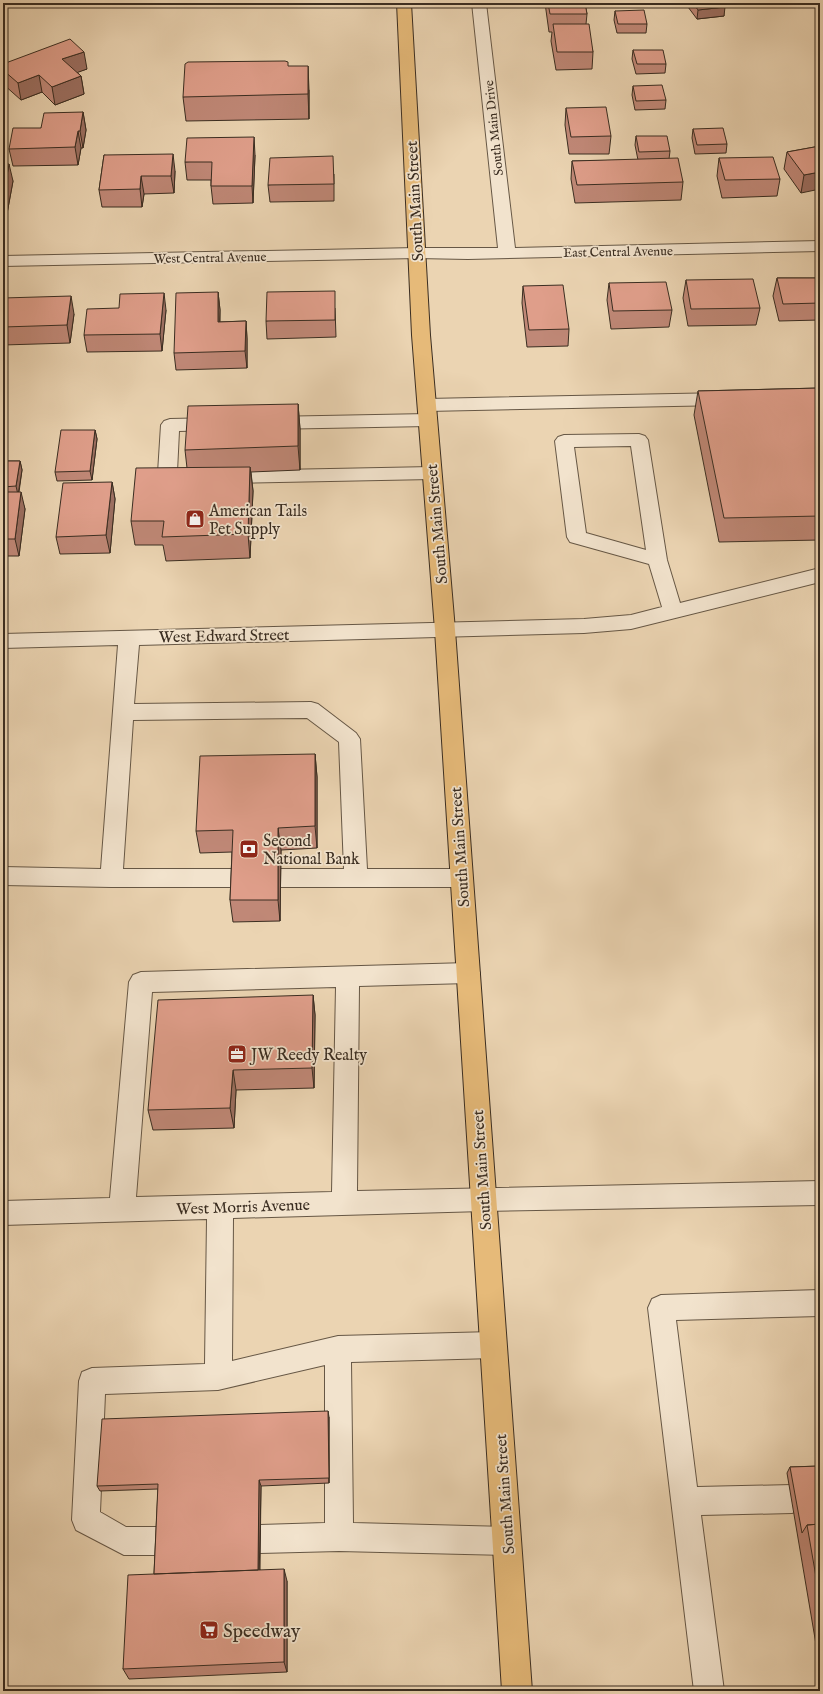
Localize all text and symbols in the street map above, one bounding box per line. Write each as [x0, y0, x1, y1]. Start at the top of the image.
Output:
street label: South Main Drive [481, 79, 508, 176]
street label: South Main Street [403, 140, 429, 262]
street label: East Central Avenue [563, 243, 673, 262]
street label: West Central Avenue [154, 249, 267, 268]
street label: South Main Street [423, 462, 453, 585]
place label: American Tails Pet Supply [208, 502, 307, 540]
shop icon: American Tails Pet Supply [184, 508, 206, 530]
street label: West Edward Street [158, 626, 290, 648]
street label: South Main Street [447, 786, 475, 908]
place label: Second National Bank [263, 832, 360, 870]
bank icon: Second National Bank [238, 838, 260, 860]
office icon: JW Reedy Realty [226, 1043, 248, 1065]
place label: JW Reedy Realty [249, 1046, 367, 1066]
street label: South Main Street [469, 1109, 497, 1231]
street label: West Morris Avenue [176, 1196, 310, 1220]
street label: South Main Street [492, 1433, 520, 1555]
supermarket icon: Speedway [198, 1619, 220, 1641]
place label: Speedway [223, 1620, 301, 1644]

